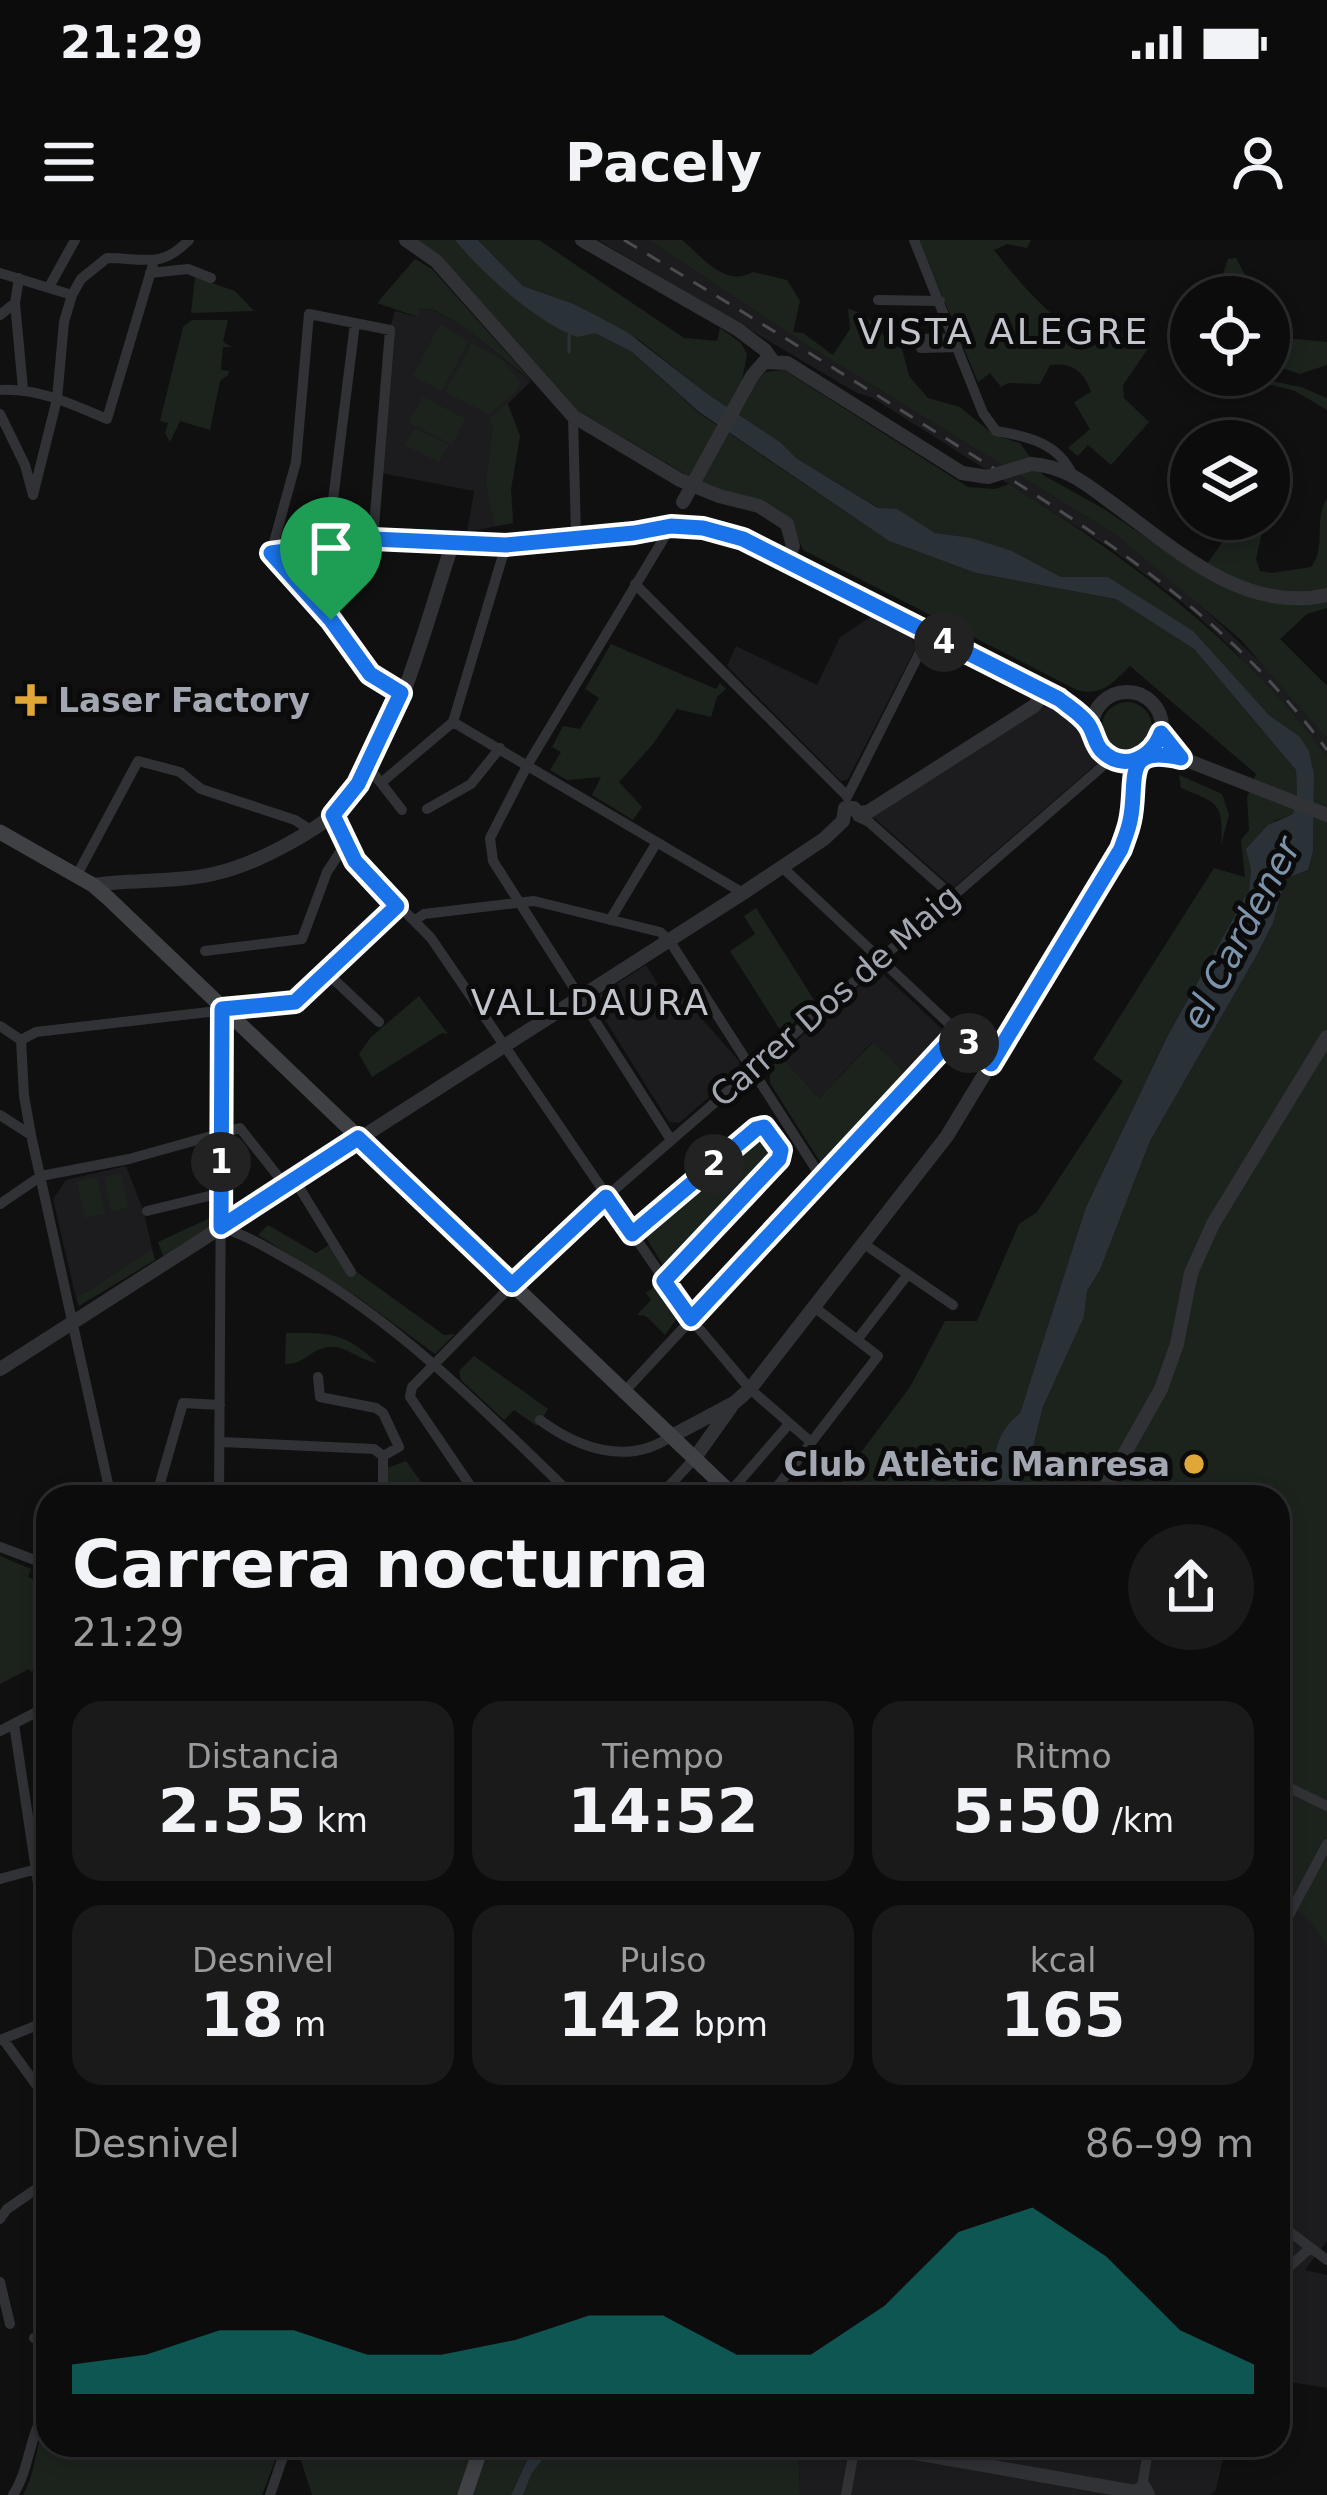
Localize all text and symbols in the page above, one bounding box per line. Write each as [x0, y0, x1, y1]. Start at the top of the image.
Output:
text: 21:29 [60, 16, 203, 69]
icon: menu [36, 129, 102, 195]
icon: person [1225, 129, 1291, 195]
text: Pacely [565, 131, 762, 194]
map controls [1170, 276, 1290, 540]
button: locate [1170, 276, 1290, 396]
district label: VISTA ALEGRE [858, 311, 1150, 352]
button: layers [1170, 420, 1290, 540]
pin [280, 497, 382, 620]
icon: arrive [298, 515, 364, 581]
pin: 4 [914, 612, 974, 672]
text: 4 [933, 622, 955, 661]
place label: Laser Factory [58, 681, 310, 720]
marker: Laser Factory [15, 684, 47, 716]
water label: el Cardener [1174, 829, 1310, 1035]
street label: Carrer Dos de Maig [702, 877, 968, 1115]
district label: VALLDAURA [471, 982, 711, 1023]
pin: 3 [939, 1013, 999, 1073]
text: 3 [958, 1023, 980, 1062]
pin: 1 [191, 1132, 251, 1192]
pin: 2 [684, 1134, 744, 1194]
text: 1 [210, 1142, 232, 1181]
text: 2 [703, 1144, 725, 1183]
place label: Club Atlètic Manresa [784, 1445, 1170, 1484]
marker: Club Atlètic Manresa [1181, 1451, 1207, 1477]
button: share [1128, 1524, 1254, 1650]
text: Carrera nocturna [72, 1526, 709, 1603]
text: 21:29 [72, 1610, 184, 1655]
text: Distancia [186, 1737, 340, 1776]
text: Tiempo [602, 1737, 724, 1776]
text: Ritmo [1014, 1737, 1112, 1776]
text: 2.55 [158, 1776, 306, 1846]
text: 14:52 [568, 1776, 759, 1846]
text: 5:50 [952, 1776, 1101, 1846]
text: km [306, 1801, 368, 1840]
text: /km [1101, 1801, 1174, 1840]
text: Desnivel [192, 1941, 334, 1980]
text: Pulso [620, 1941, 706, 1980]
text: kcal [1030, 1941, 1096, 1980]
text: 18 [200, 1980, 283, 2050]
text: 142 [558, 1980, 683, 2050]
text: 165 [1000, 1980, 1126, 2050]
text: m [283, 2005, 326, 2044]
text: bpm [683, 2005, 768, 2044]
text: Desnivel [72, 2121, 240, 2166]
text: 86–99 m [1085, 2121, 1254, 2166]

